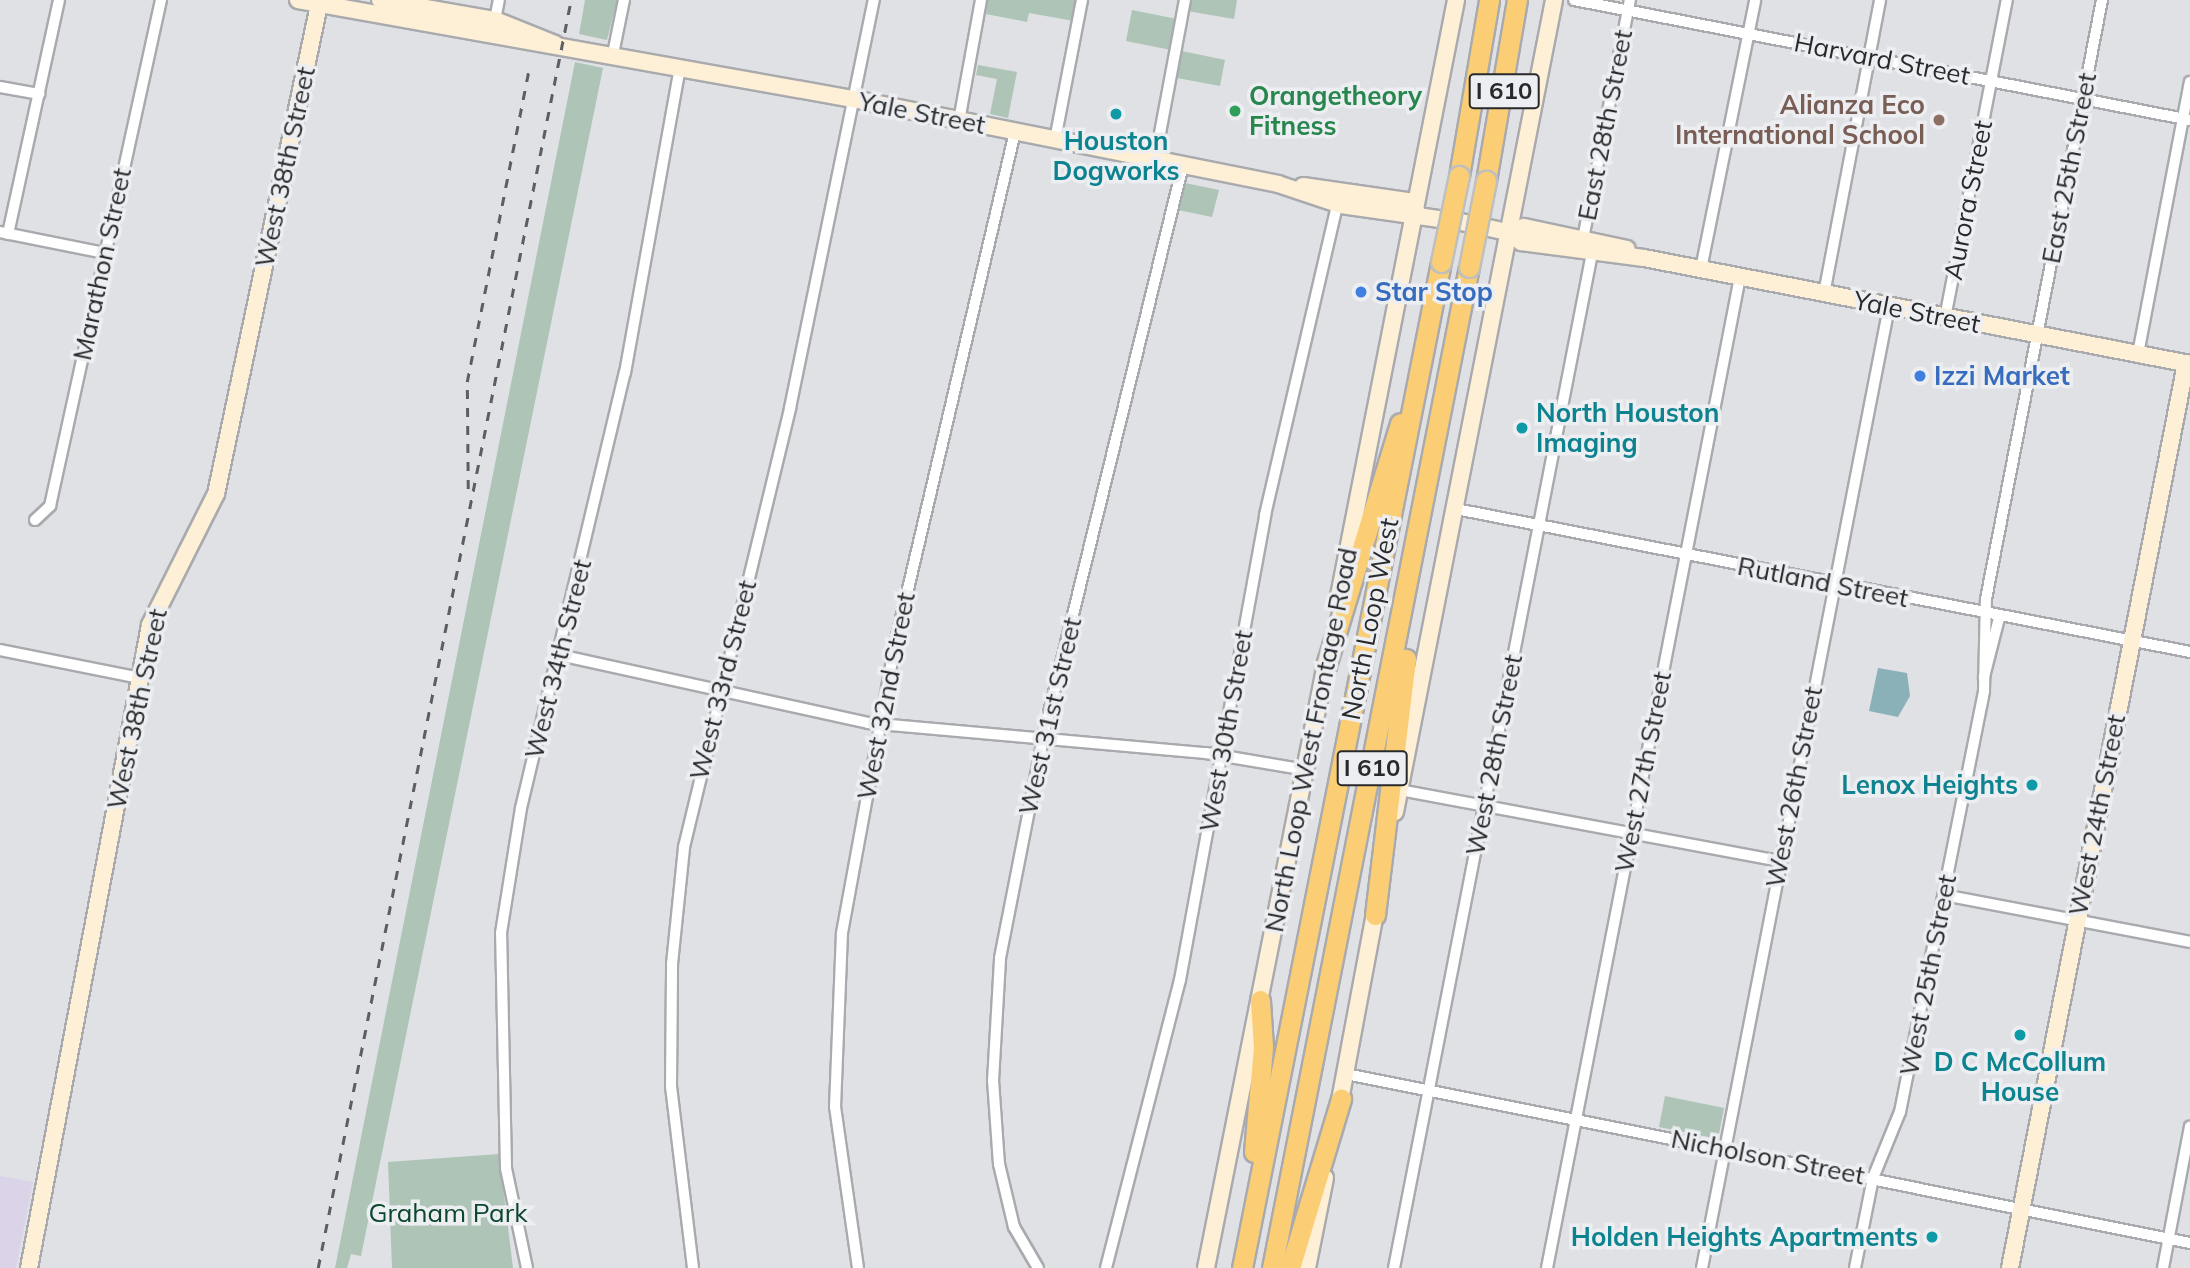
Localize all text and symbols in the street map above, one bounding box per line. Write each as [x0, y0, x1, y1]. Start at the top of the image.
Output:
street label: East 28th Street [1571, 27, 1639, 223]
street label: Harvard Street [1791, 27, 1973, 91]
street label: West 38th Street [248, 64, 322, 270]
road number: I 610 [1467, 70, 1541, 112]
street label: East 25th Street [2035, 70, 2103, 266]
place label: Orangetheory Fitness [1249, 80, 1422, 142]
street label: Yale Street [856, 85, 988, 141]
place label: Alianza Eco International School [1675, 89, 1925, 150]
marker: Orangetheory Fitness [1227, 103, 1243, 119]
marker: Houston Dogworks [1108, 106, 1124, 122]
marker: Alianza Eco International School [1931, 112, 1947, 128]
street label: Aurora Street [1937, 118, 1999, 282]
place label: Houston Dogworks [1053, 125, 1179, 186]
street label: Marathon Street [66, 165, 138, 363]
place label: Star Stop [1375, 276, 1493, 308]
marker: Star Stop [1353, 284, 1369, 300]
street label: Yale Street [1851, 284, 1983, 340]
place label: Izzi Market [1934, 360, 2070, 392]
marker: Izzi Market [1912, 368, 1928, 384]
place label: North Houston Imaging [1536, 397, 1719, 458]
marker: North Houston Imaging [1514, 420, 1530, 436]
street label: North Loop West [1335, 515, 1405, 723]
street label: North Loop West Frontage Road [1258, 545, 1364, 935]
street label: Rutland Street [1735, 550, 1911, 614]
street label: West 34th Street [518, 556, 598, 762]
street label: West 33rd Street [683, 577, 763, 783]
street label: West 32nd Street [851, 590, 921, 802]
street label: West 38th Street [100, 606, 174, 812]
street label: West 31st Street [1012, 614, 1088, 818]
street label: West 30th Street [1193, 628, 1259, 834]
street label: West 28th Street [1459, 652, 1529, 858]
street label: West 27th Street [1608, 669, 1678, 875]
street label: West 26th Street [1759, 684, 1829, 890]
street label: West 24th Street [2062, 712, 2132, 918]
road number: I 610 [1335, 748, 1409, 788]
place label: Lenox Heights [1841, 769, 2018, 801]
marker: Lenox Heights [2024, 777, 2040, 793]
street label: West 25th Street [1893, 872, 1963, 1078]
marker: D C McCollum House [2012, 1027, 2028, 1043]
place label: D C McCollum House [1934, 1046, 2106, 1108]
street label: Nicholson Street [1669, 1123, 1867, 1191]
park label: Graham Park [368, 1197, 528, 1229]
place label: Holden Heights Apartments [1571, 1221, 1918, 1253]
marker: Holden Heights Apartments [1924, 1229, 1940, 1245]

